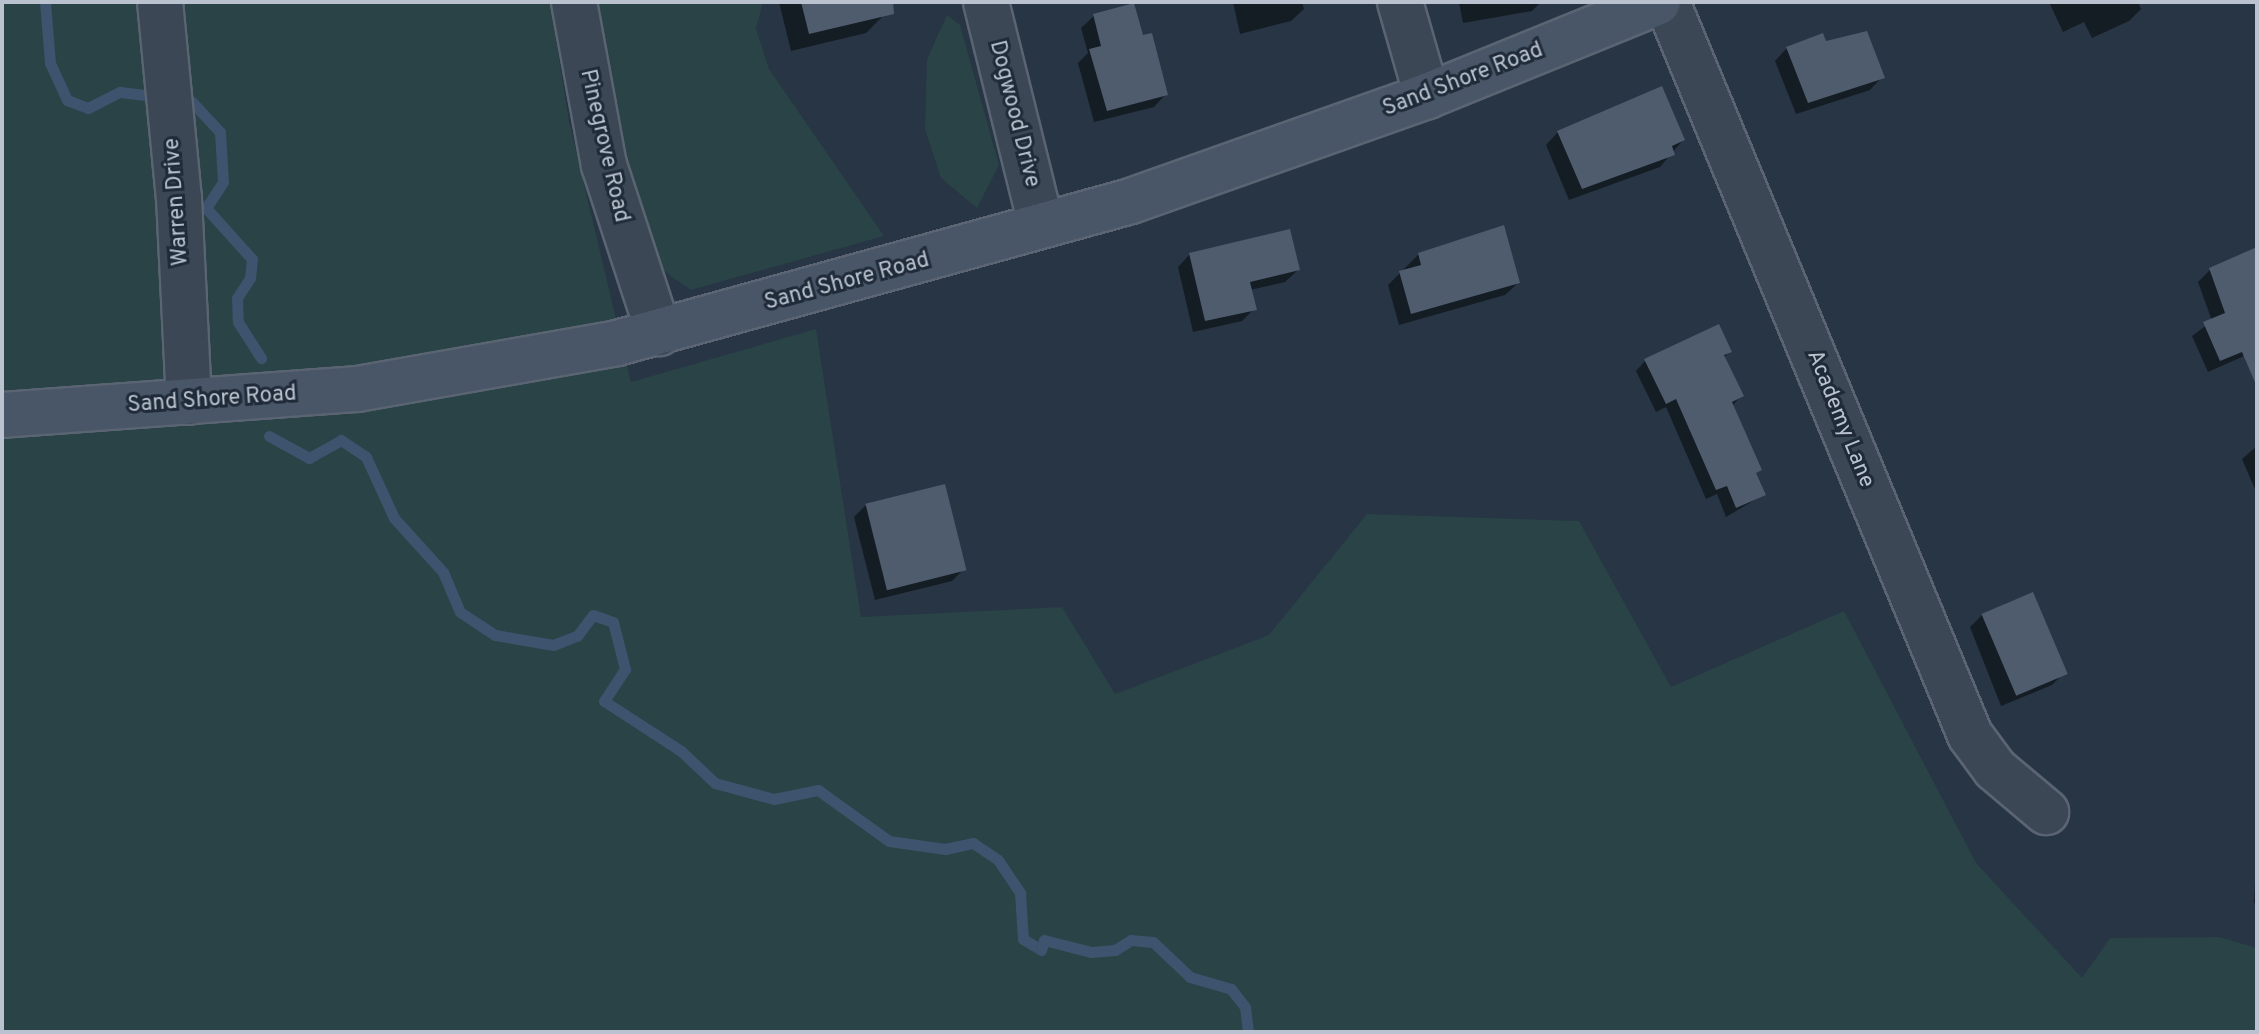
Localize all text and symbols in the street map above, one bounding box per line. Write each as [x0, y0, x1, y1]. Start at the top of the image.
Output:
street label: Sand Shore Road [1379, 37, 1547, 123]
street label: Dogwood Drive [983, 38, 1045, 190]
street label: Pinegrove Road [574, 67, 634, 225]
street label: Warren Drive [159, 137, 195, 267]
street label: Sand Shore Road [762, 247, 932, 317]
street label: Academy Lane [1800, 346, 1880, 492]
street label: Sand Shore Road [127, 381, 297, 419]

